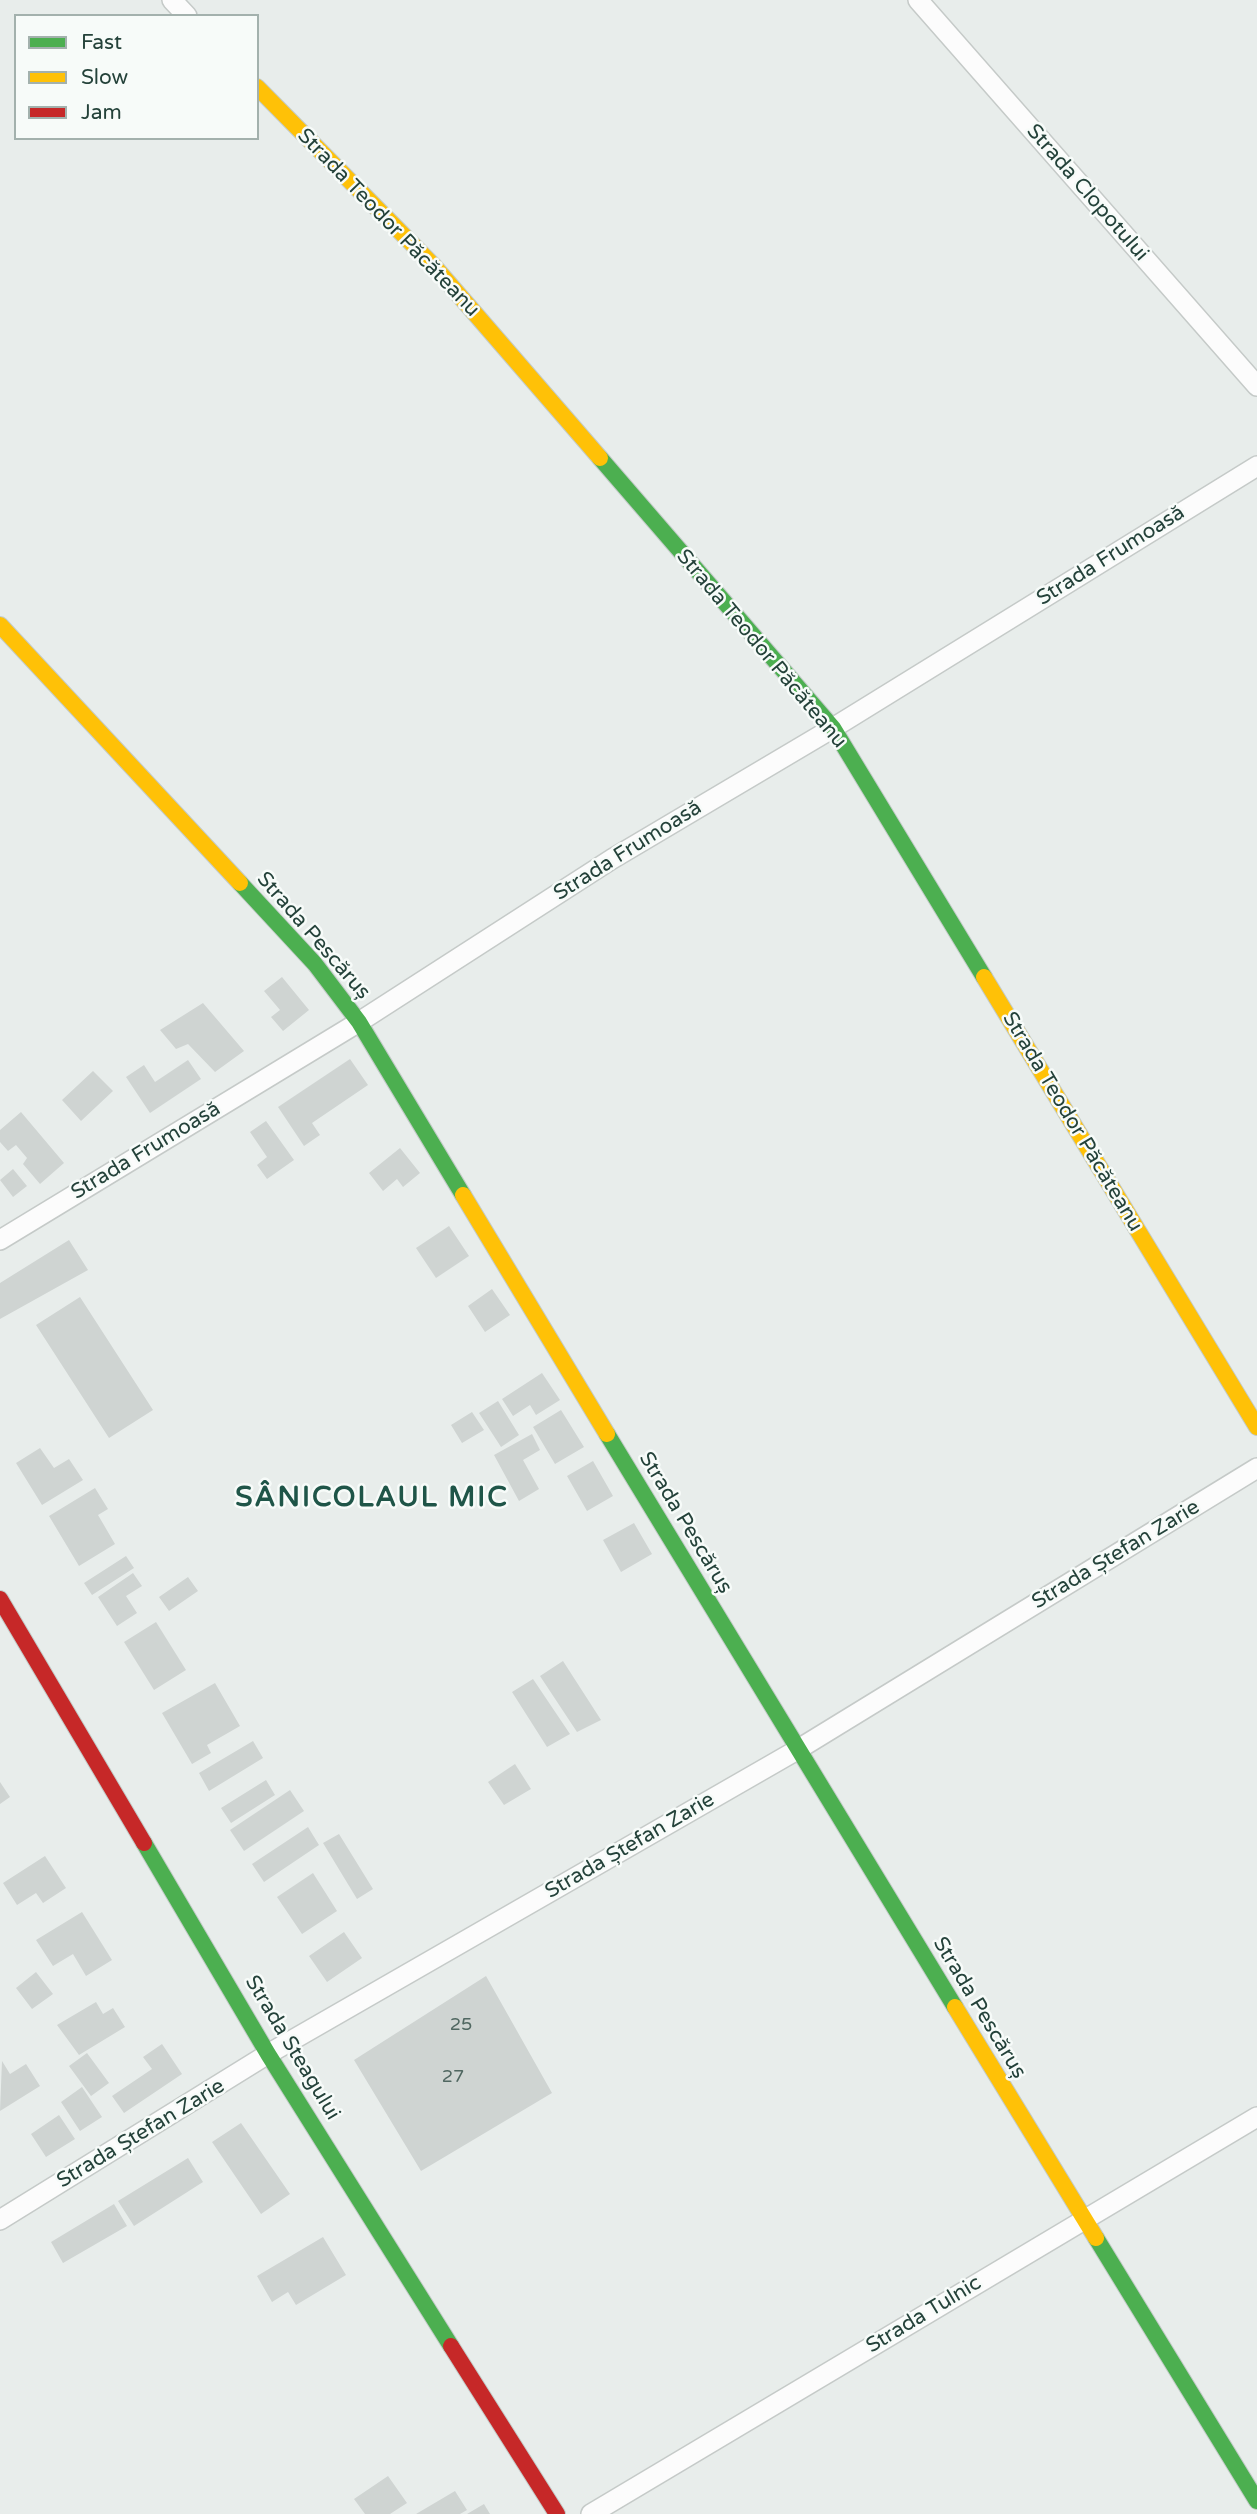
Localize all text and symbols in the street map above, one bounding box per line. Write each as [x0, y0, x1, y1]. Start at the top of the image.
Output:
legend [14, 14, 259, 140]
text: Fast [81, 30, 122, 55]
text: Slow [81, 65, 128, 90]
text: Jam [81, 100, 122, 125]
street label: Strada Clopotului [1021, 119, 1153, 267]
street label: Strada Teodor Păcăteanu [292, 124, 484, 322]
street label: Strada Frumoasă [1032, 500, 1190, 612]
street label: Strada Teodor Păcăteanu [670, 545, 852, 753]
street label: Strada Frumoasă [549, 795, 707, 907]
street label: Strada Pescăruș [251, 867, 375, 1005]
street label: Strada Teodor Păcăteanu [996, 1008, 1148, 1236]
street label: Strada Frumoasă [67, 1097, 225, 1205]
street label: Strada Pescăruș [633, 1448, 737, 1598]
district label: SÂNICOLAUL MIC [237, 1482, 507, 1516]
street label: Strada Ștefan Zarie [1028, 1495, 1204, 1615]
street label: Strada Ștefan Zarie [541, 1787, 719, 1905]
street label: Strada Pescăruș [927, 1933, 1031, 2083]
street label: Strada Steagului [239, 1971, 345, 2125]
house number: 25 [450, 2014, 472, 2036]
house number: 27 [442, 2066, 464, 2088]
street label: Strada Ștefan Zarie [53, 2074, 229, 2194]
street label: Strada Tulnic [862, 2271, 986, 2359]

